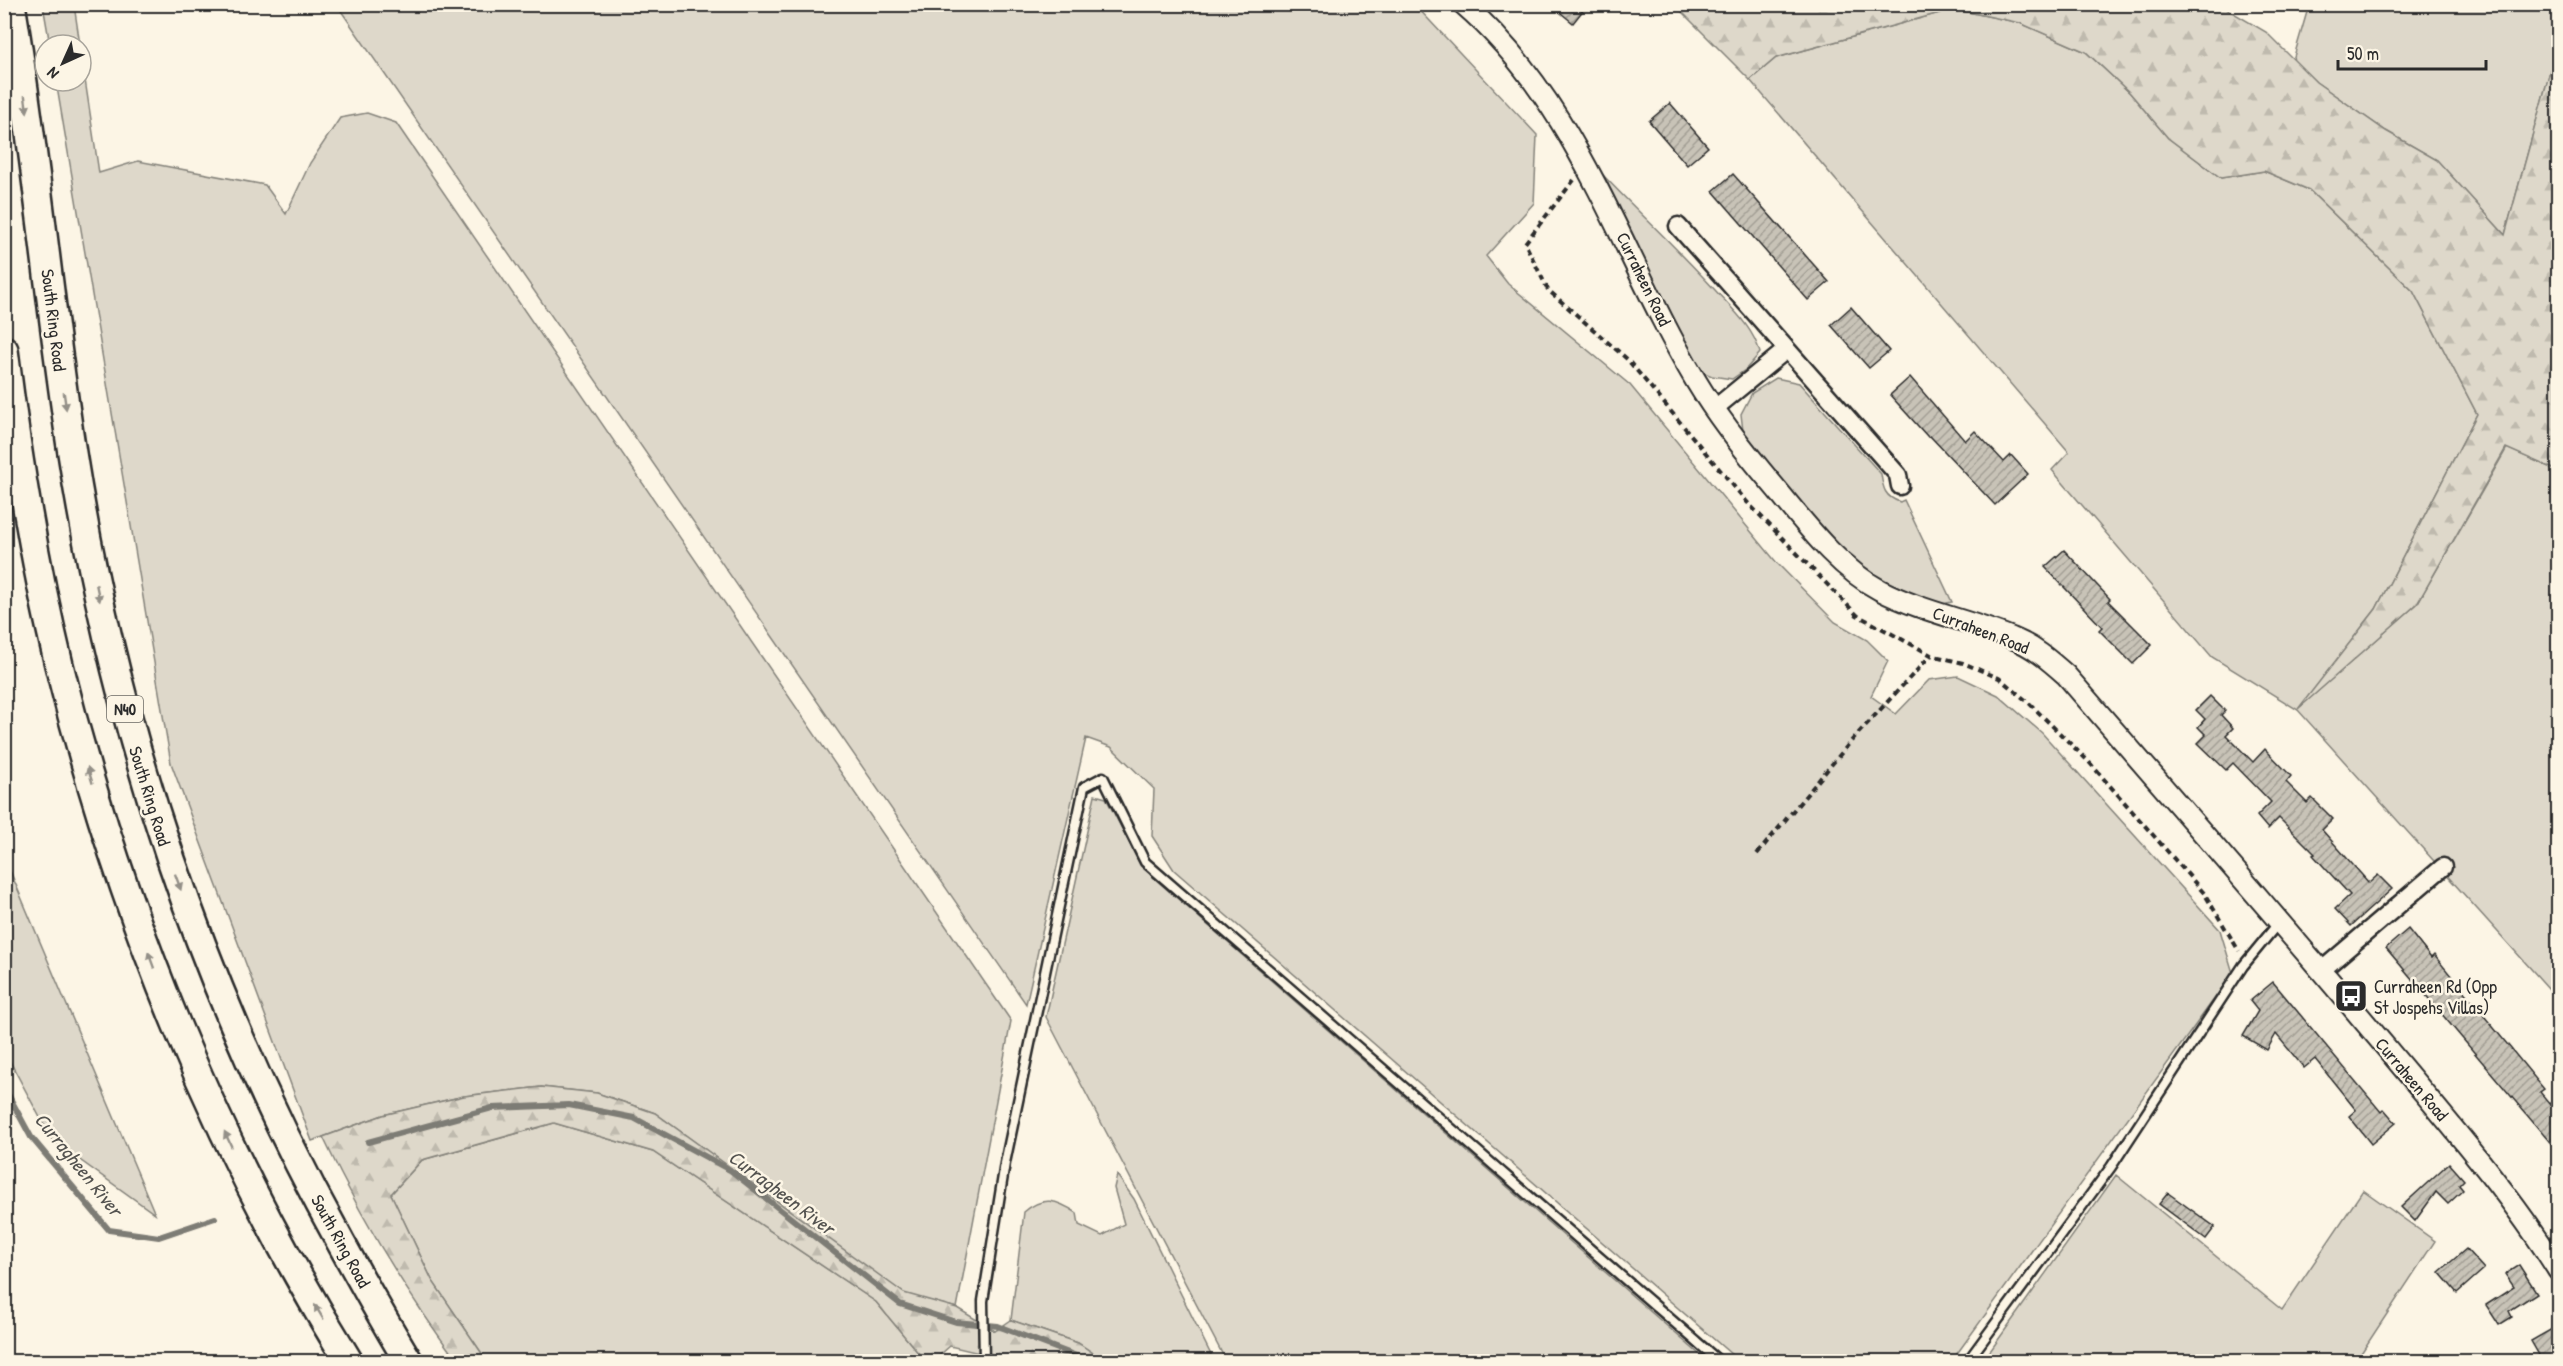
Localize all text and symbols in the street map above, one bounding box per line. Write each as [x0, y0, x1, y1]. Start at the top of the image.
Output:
north arrow [33, 33, 93, 93]
scale bar [2338, 33, 2486, 71]
text: 50 m [2347, 41, 2379, 66]
text: N [41, 62, 63, 84]
one-way arrow [21, 94, 30, 113]
street label: Curraheen Road [1610, 228, 1678, 330]
street label: South Ring Road [35, 268, 73, 372]
one-way arrow [60, 392, 70, 411]
one-way arrow [94, 584, 104, 603]
street label: Curraheen Road [1929, 600, 2033, 660]
road number: N40 [107, 696, 143, 722]
street label: South Ring Road [123, 743, 177, 849]
one-way arrow [85, 766, 94, 784]
one-way arrow [173, 873, 183, 891]
one-way arrow [146, 951, 155, 969]
place label: Curraheen Rd (Opp St Jospehs Villas) [2374, 974, 2497, 1020]
bus stop icon: Curraheen Rd (Opp St Jospehs Villas) [2333, 978, 2369, 1014]
street label: Curraheen Road [2370, 1032, 2454, 1126]
water label: Curragheen River [28, 1106, 131, 1224]
one-way arrow [223, 1130, 233, 1148]
water label: Curragheen River [723, 1143, 842, 1243]
street label: South Ring Road [305, 1190, 377, 1292]
one-way arrow [313, 1304, 324, 1320]

